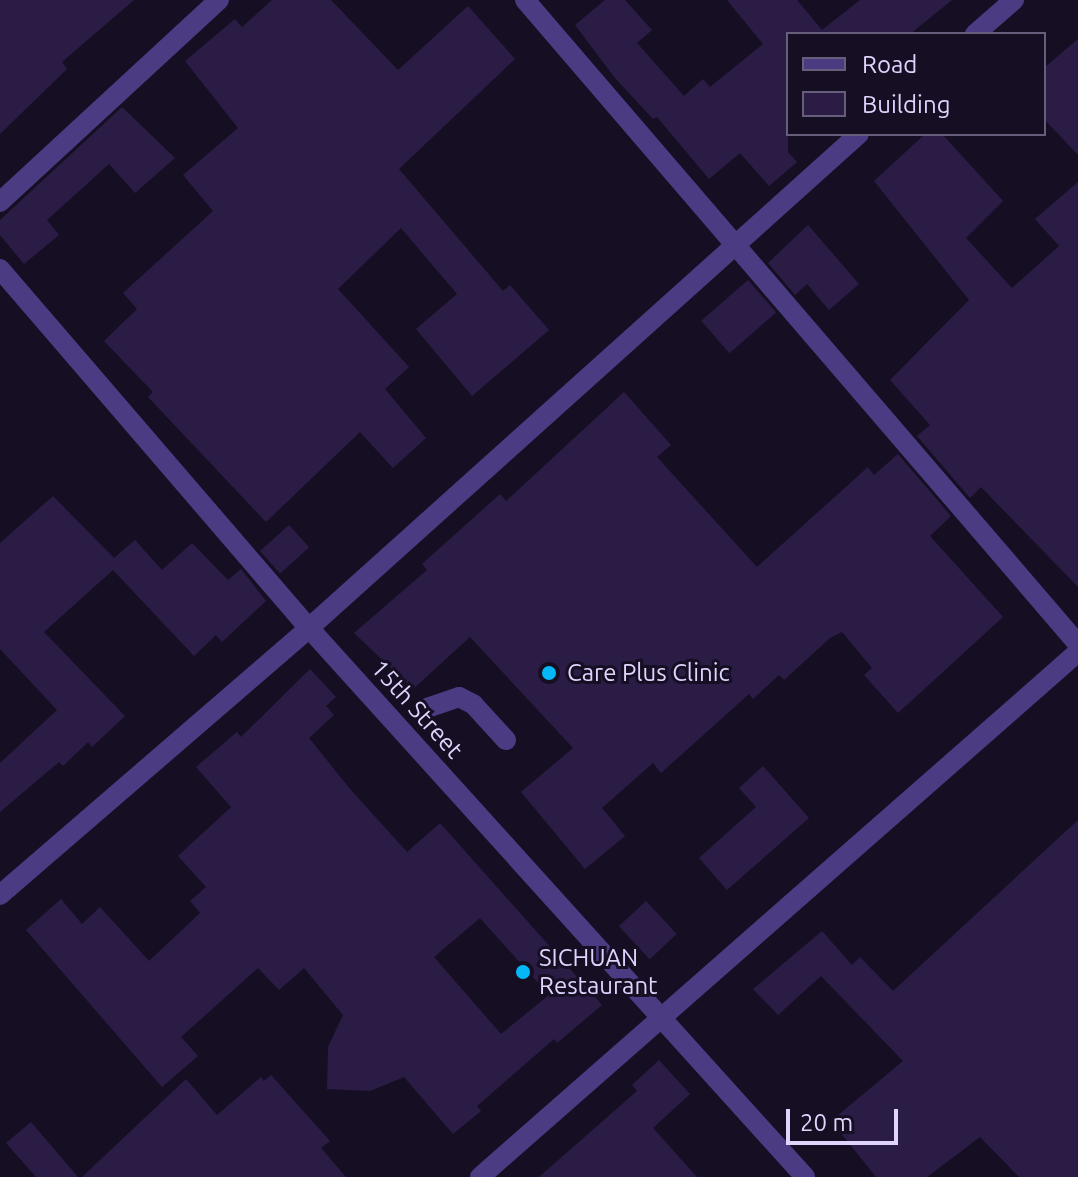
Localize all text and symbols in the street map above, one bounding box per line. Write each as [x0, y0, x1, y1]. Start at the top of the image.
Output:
legend [786, 32, 1046, 136]
text: Road [862, 51, 917, 78]
text: Building [862, 91, 950, 118]
street label: 15th Street [365, 654, 469, 764]
place label: Care Plus Clinic [567, 659, 730, 687]
marker: Care Plus Clinic [538, 662, 560, 684]
place label: SICHUAN Restaurant [539, 944, 658, 1000]
marker: SICHUAN Restaurant [514, 963, 532, 981]
scale bar [790, 1093, 902, 1143]
text: 20 m [800, 1109, 853, 1136]

